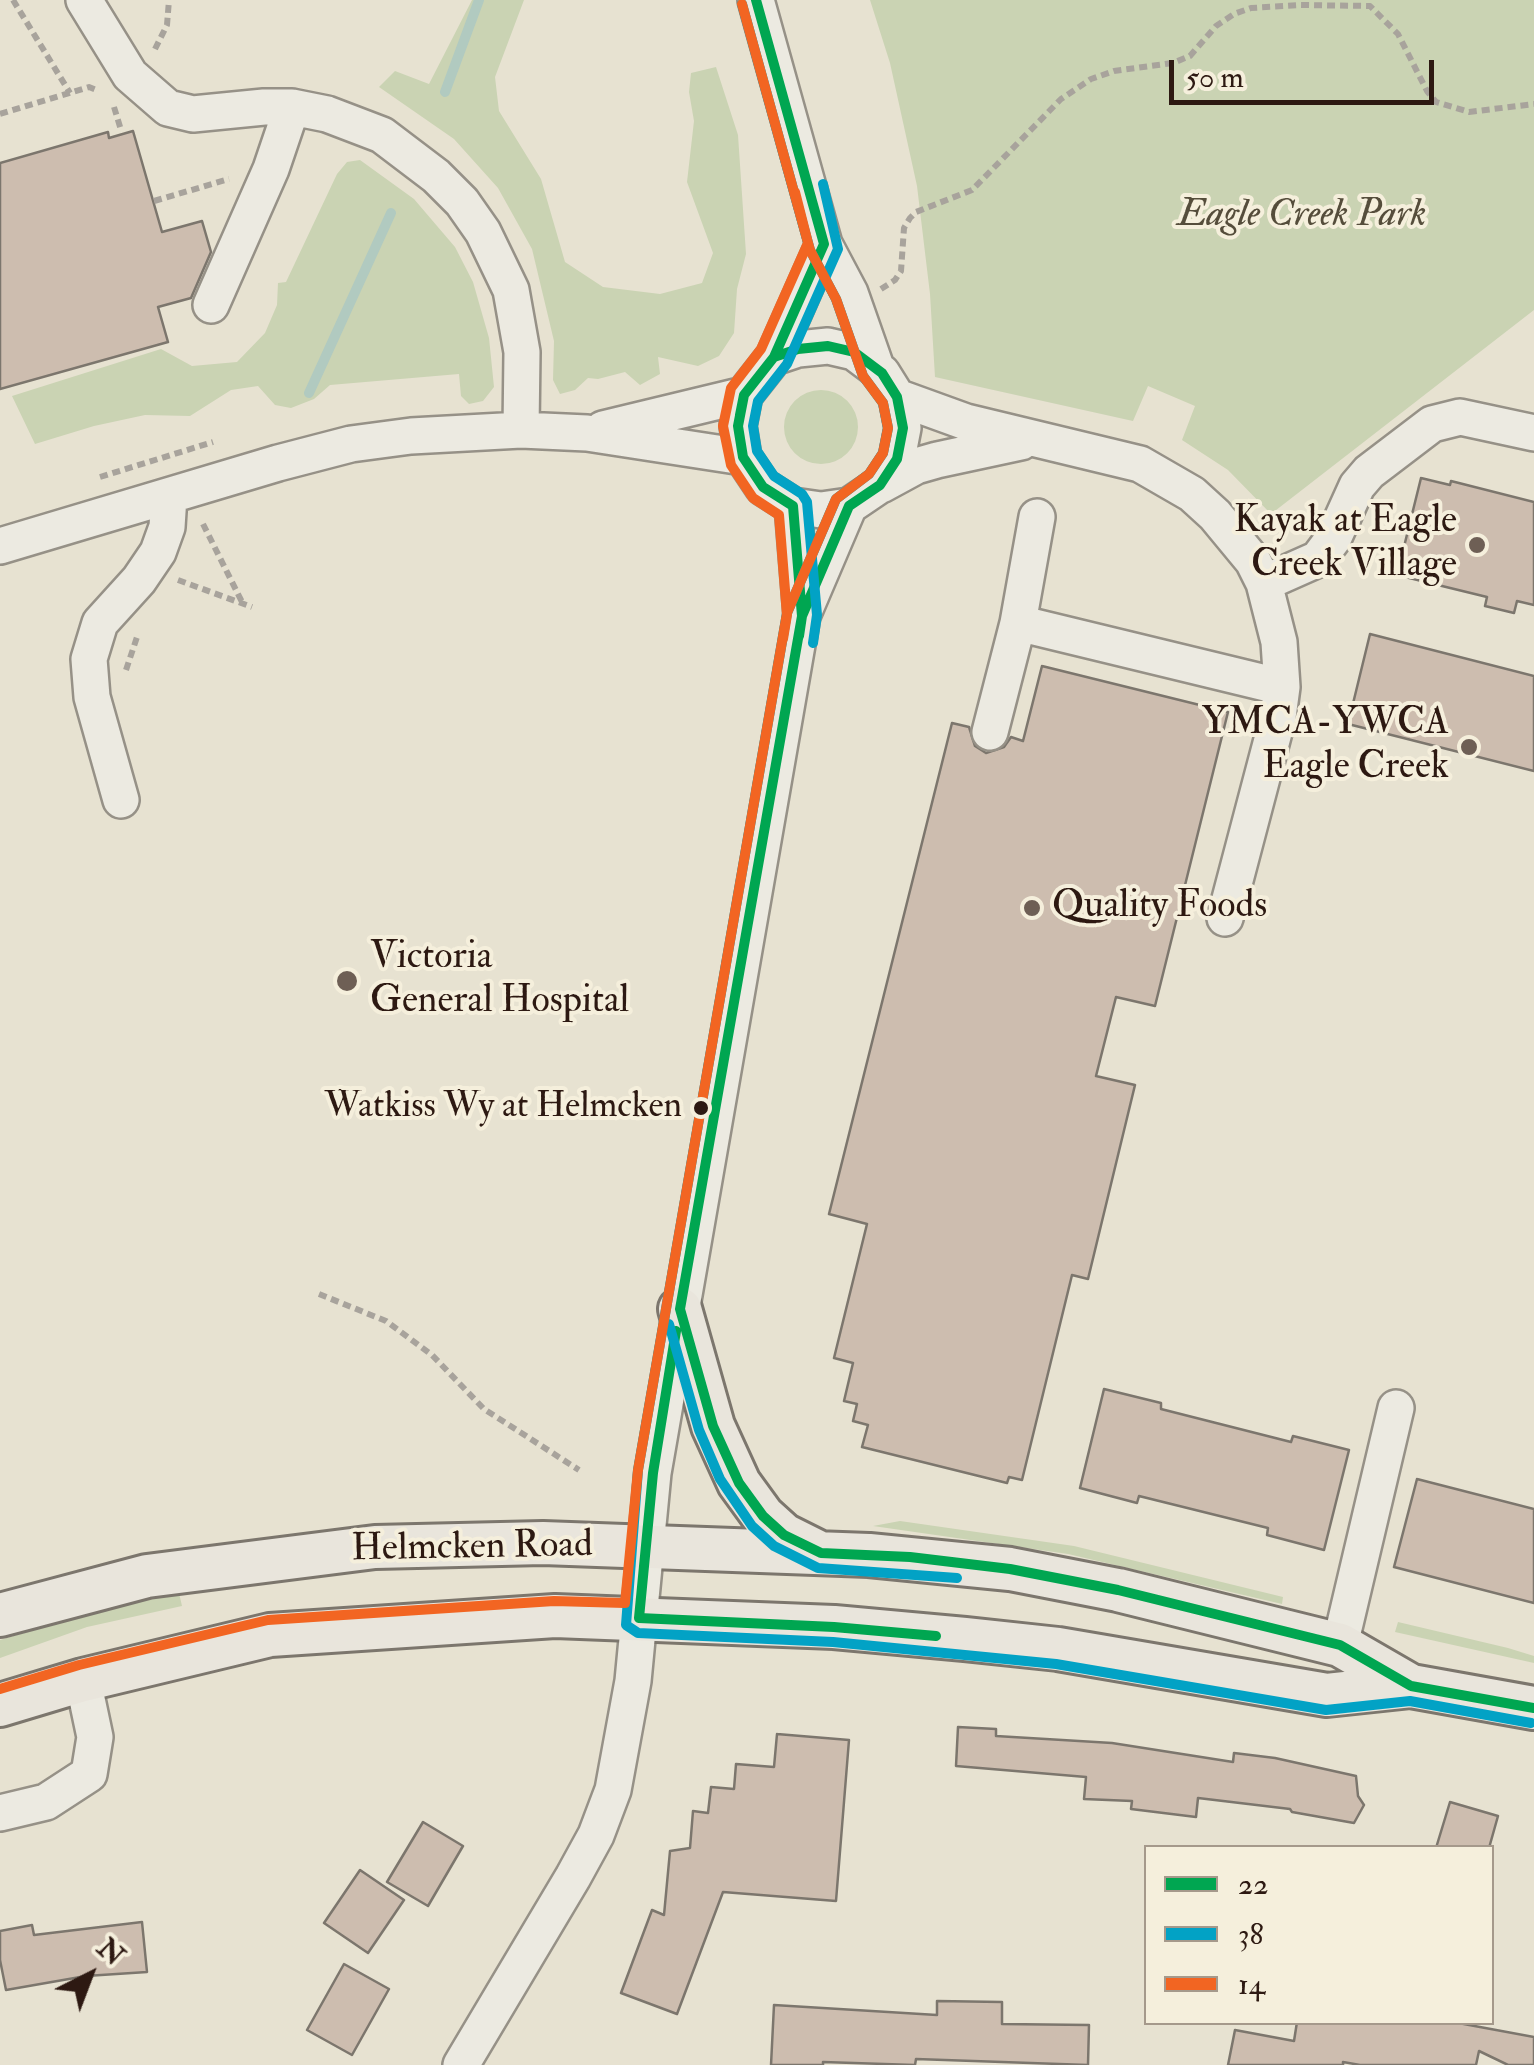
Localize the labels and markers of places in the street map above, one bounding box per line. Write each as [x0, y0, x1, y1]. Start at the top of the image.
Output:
place label: Kayak at Eagle Creek Village [1234, 500, 1457, 590]
marker: Kayak at Eagle Creek Village [1466, 534, 1488, 556]
place label: YMCA-YWCA Eagle Creek [1202, 702, 1449, 792]
marker: YMCA-YWCA Eagle Creek [1458, 736, 1480, 758]
place label: Quality Foods [1052, 885, 1267, 931]
marker: Quality Foods [1021, 897, 1043, 919]
place label: Victoria General Hospital [370, 936, 629, 1026]
marker: Victoria General Hospital [334, 968, 360, 994]
place label: Watkiss Wy at Helmcken [324, 1086, 682, 1130]
marker: Watkiss Wy at Helmcken [691, 1098, 711, 1118]

